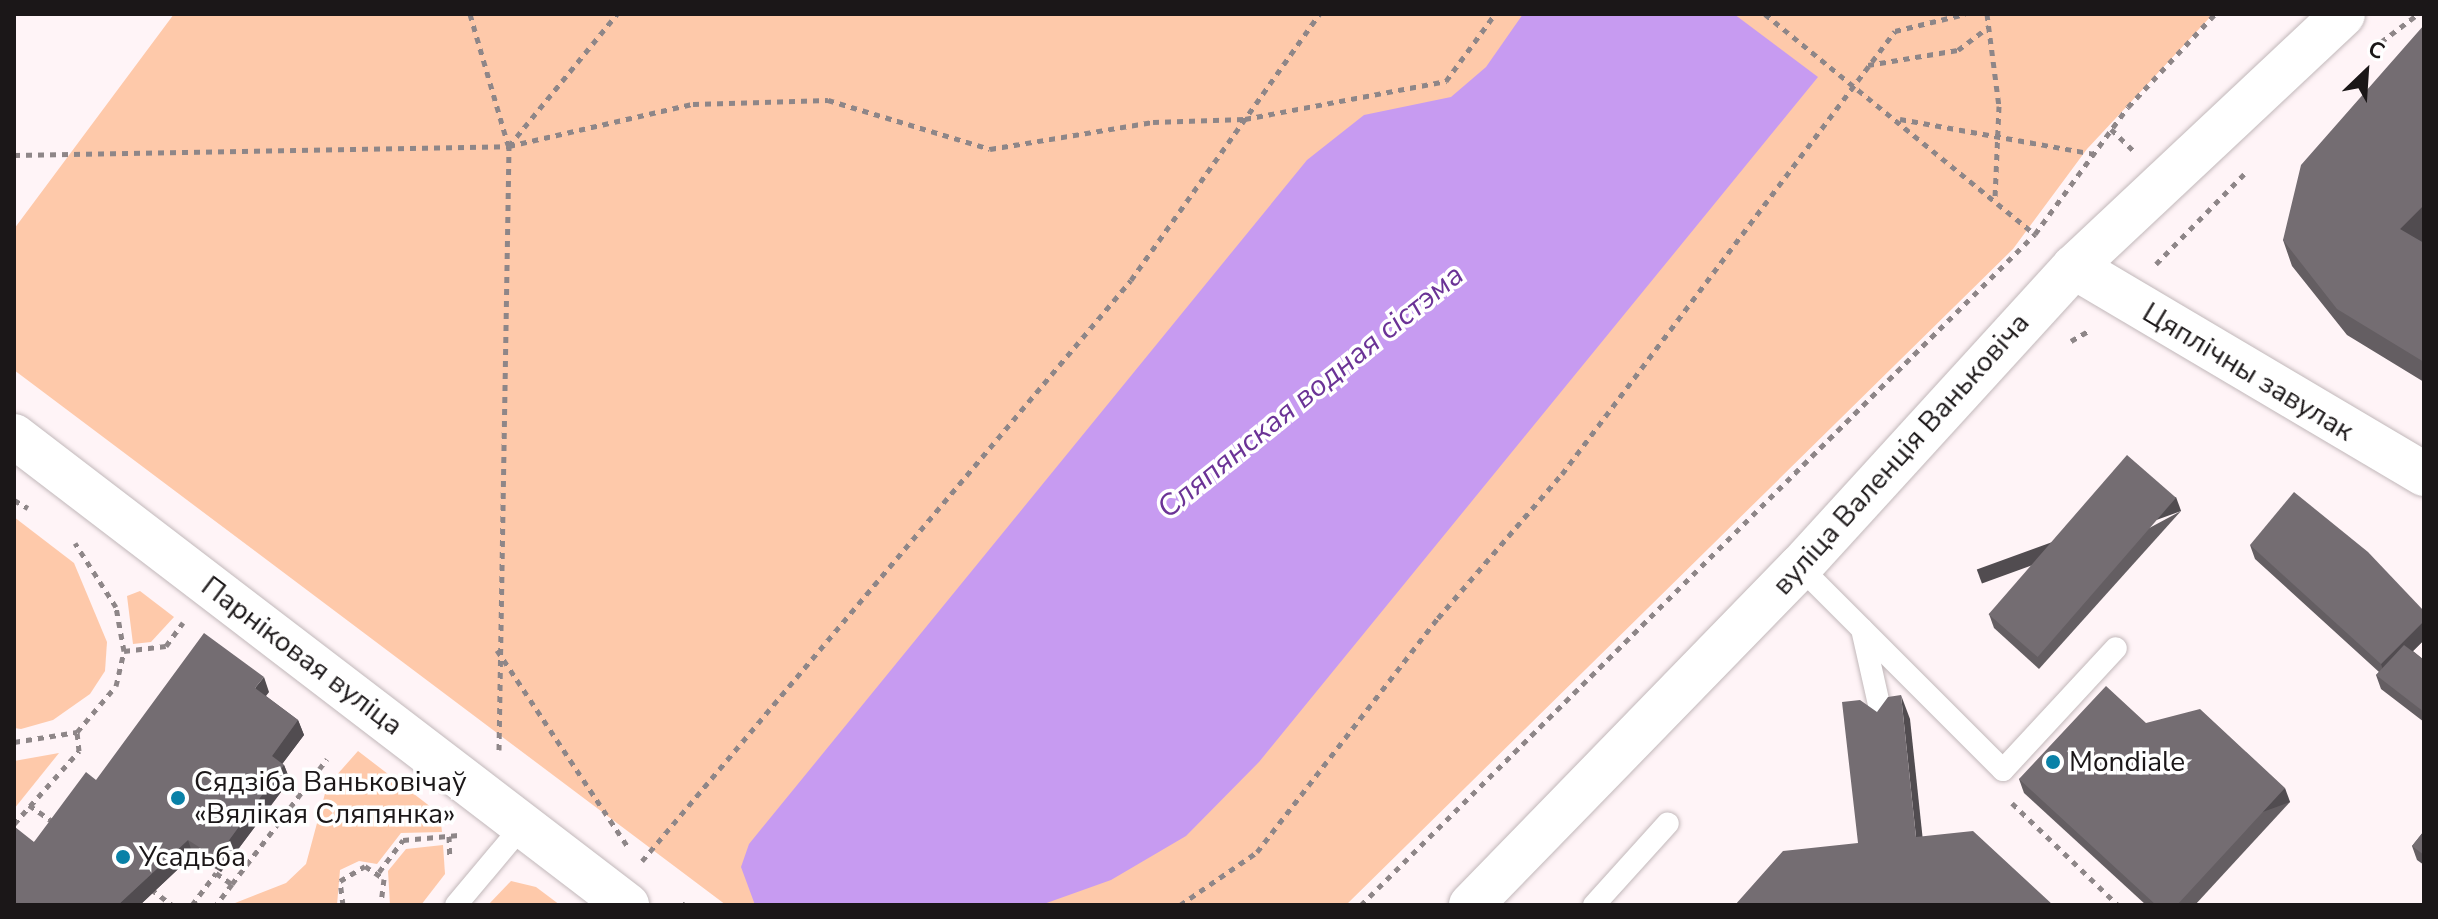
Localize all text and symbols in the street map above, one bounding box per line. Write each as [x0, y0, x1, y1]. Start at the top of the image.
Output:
north arrow [2326, 32, 2406, 112]
text: С [2363, 33, 2389, 67]
water label: Сляпянская водная сістэма [1151, 257, 1471, 527]
street label: Цяплічны завулак [2136, 296, 2360, 448]
street label: вуліца Валенція Ваньковіча [1766, 306, 2036, 602]
street label: Парніковая вуліца [195, 569, 409, 743]
place label: Mondiale [2069, 745, 2185, 779]
marker: Mondiale [2044, 753, 2062, 771]
place label: Сядзіба Ваньковічаў «Вялікая Сляпянка» [194, 765, 467, 831]
marker: Сядзіба Ваньковічаў «Вялікая Сляпянка» [169, 789, 187, 807]
place label: Усадьба [139, 840, 246, 874]
marker: Усадьба [114, 848, 132, 866]

